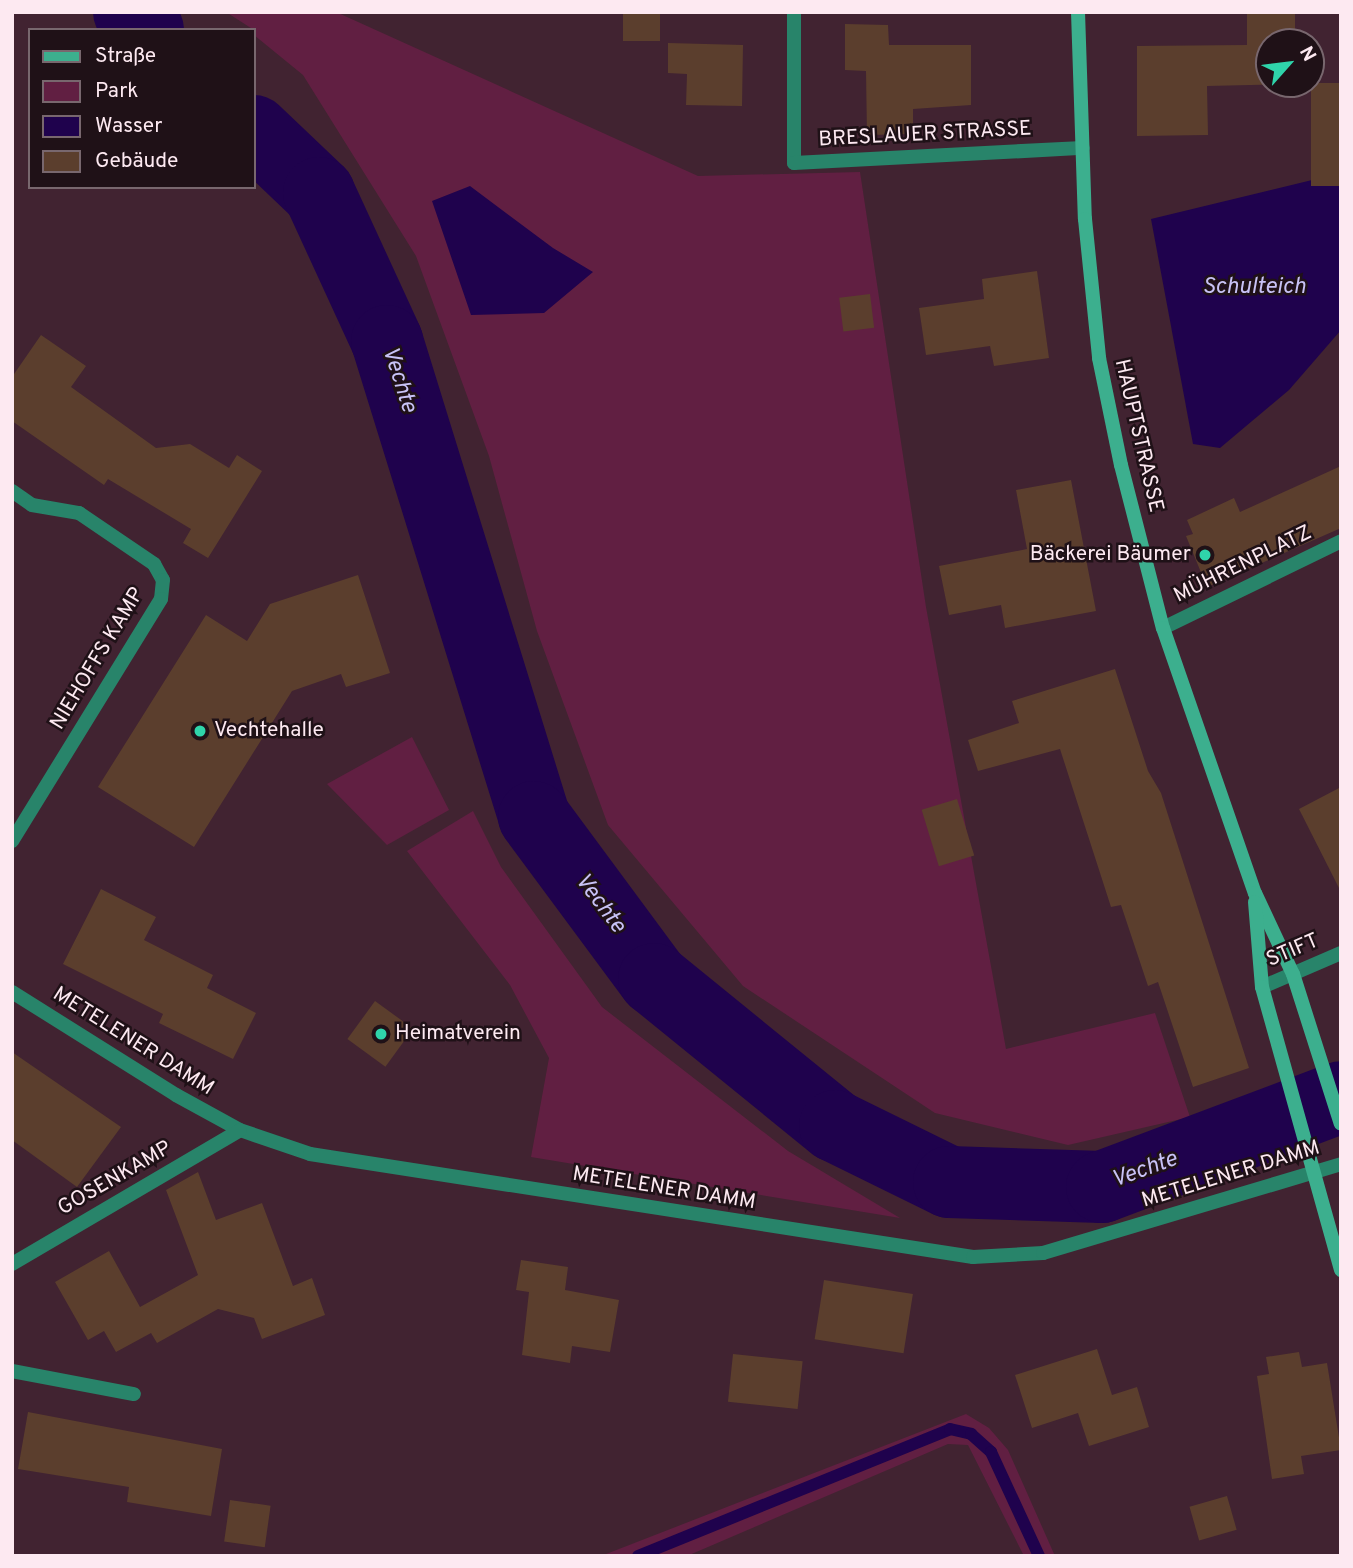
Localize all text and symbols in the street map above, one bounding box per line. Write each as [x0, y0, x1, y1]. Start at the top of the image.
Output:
legend [28, 28, 256, 189]
north arrow [1255, 28, 1325, 98]
text: N [1293, 42, 1321, 66]
text: Straße [95, 43, 156, 70]
text: Park [95, 78, 138, 105]
text: Wasser [95, 113, 162, 140]
street label: BRESLAUER STRASSE [818, 117, 1032, 153]
text: Gebäude [95, 148, 178, 175]
water label: Schulteich [1202, 274, 1306, 302]
water label: Vechte [374, 344, 422, 416]
street label: HAUPTSTRASSE [1108, 357, 1168, 515]
street label: MÜHRENPLATZ [1170, 521, 1316, 609]
place label: Bäckerei Bäumer [1030, 542, 1191, 568]
marker: Bäckerei Bäumer [1197, 547, 1213, 563]
street label: NIEHOFFS KAMP [46, 583, 150, 735]
place label: Vechtehalle [214, 718, 324, 744]
marker: Vechtehalle [192, 723, 208, 739]
water label: Vechte [568, 869, 630, 939]
street label: STIFT [1263, 929, 1323, 973]
street label: METELENER DAMM [48, 982, 218, 1102]
place label: Heimatverein [395, 1021, 521, 1047]
marker: Heimatverein [373, 1026, 389, 1042]
street label: GOSENKAMP [54, 1136, 176, 1222]
street label: METELENER DAMM [1139, 1136, 1323, 1214]
water label: Vechte [1108, 1146, 1182, 1196]
street label: METELENER DAMM [571, 1162, 757, 1216]

